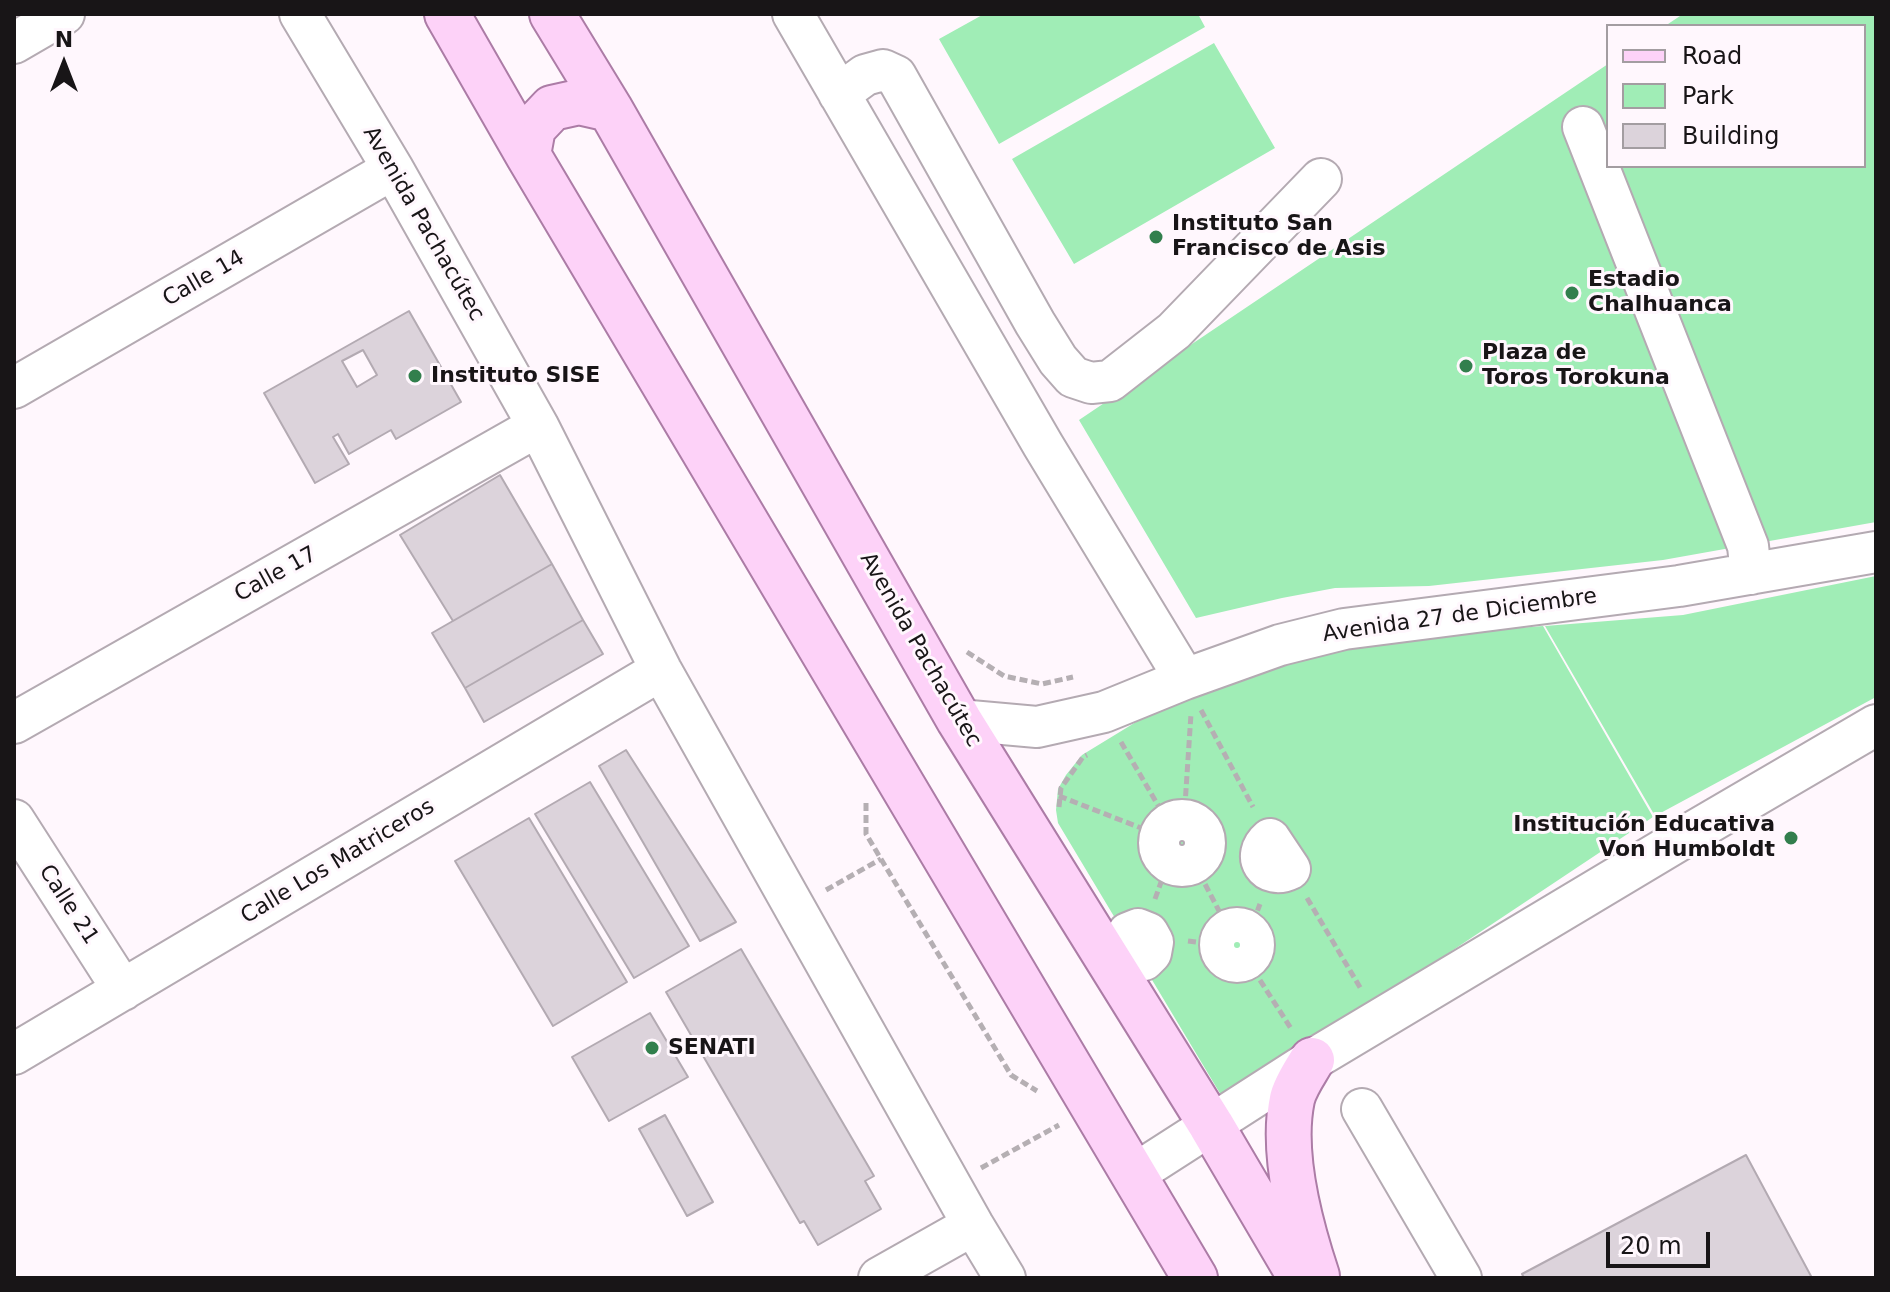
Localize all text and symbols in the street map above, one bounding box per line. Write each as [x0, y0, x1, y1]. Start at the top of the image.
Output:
north arrow [24, 24, 104, 104]
legend [1606, 24, 1866, 168]
text: N [55, 27, 73, 52]
text: Road [1682, 42, 1742, 70]
text: Park [1682, 82, 1734, 110]
street label: Avenida Pachacútec [356, 122, 490, 326]
text: Building [1682, 122, 1779, 150]
place label: Instituto San Francisco de Asis [1172, 211, 1386, 262]
marker: Instituto San Francisco de Asis [1147, 228, 1165, 246]
street label: Calle 14 [159, 245, 249, 313]
place label: Estadio Chalhuanca [1588, 267, 1732, 318]
marker: Estadio Chalhuanca [1563, 284, 1581, 302]
place label: Plaza de Toros Torokuna [1482, 340, 1670, 392]
marker: Plaza de Toros Torokuna [1457, 357, 1475, 375]
place label: Instituto SISE [431, 363, 600, 389]
marker: Instituto SISE [406, 367, 424, 385]
street label: Calle 17 [230, 542, 322, 608]
street label: Avenida Pachacútec [853, 548, 987, 752]
street label: Avenida 27 de Diciembre [1321, 584, 1599, 648]
street label: Calle Los Matriceros [237, 794, 439, 930]
place label: Institución Educativa Von Humboldt [1513, 812, 1775, 864]
marker: Institución Educativa Von Humboldt [1782, 829, 1800, 847]
street label: Calle 21 [33, 860, 103, 950]
place label: SENATI [668, 1035, 756, 1061]
marker: SENATI [643, 1039, 661, 1057]
scale bar [1610, 1216, 1714, 1266]
text: 20 m [1620, 1232, 1682, 1260]

